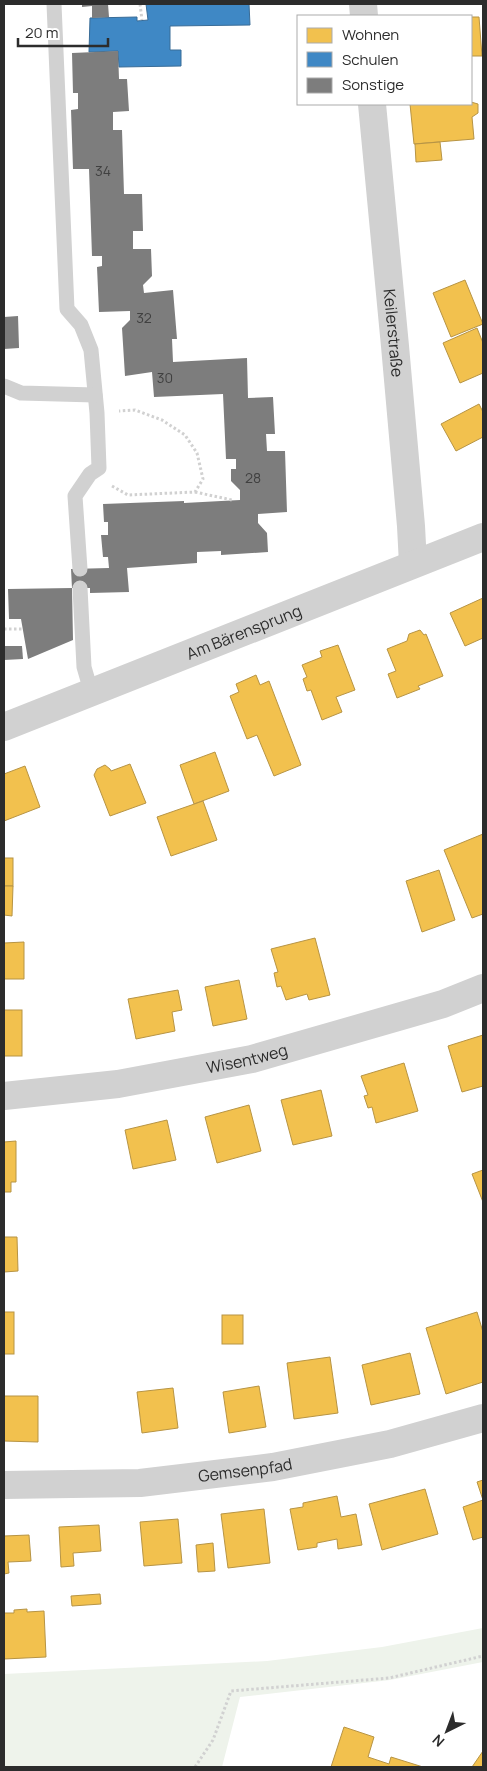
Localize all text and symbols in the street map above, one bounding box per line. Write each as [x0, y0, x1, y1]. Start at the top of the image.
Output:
scale bar [18, 15, 108, 47]
legend [297, 15, 472, 105]
text: 20 m [25, 22, 58, 43]
text: Wohnen [342, 24, 399, 45]
text: Schulen [342, 49, 398, 70]
text: Sonstige [342, 74, 404, 95]
house number: 34 [95, 161, 111, 180]
street label: Keilerstraße [379, 288, 409, 378]
house number: 32 [136, 308, 152, 327]
house number: 30 [157, 368, 173, 387]
house number: 28 [245, 468, 261, 487]
street label: Am Bärensprung [183, 599, 305, 665]
street label: Wisentweg [204, 1038, 290, 1078]
street label: Gemsenpfad [197, 1453, 294, 1487]
north arrow [422, 1706, 472, 1756]
text: N [428, 1731, 448, 1751]

